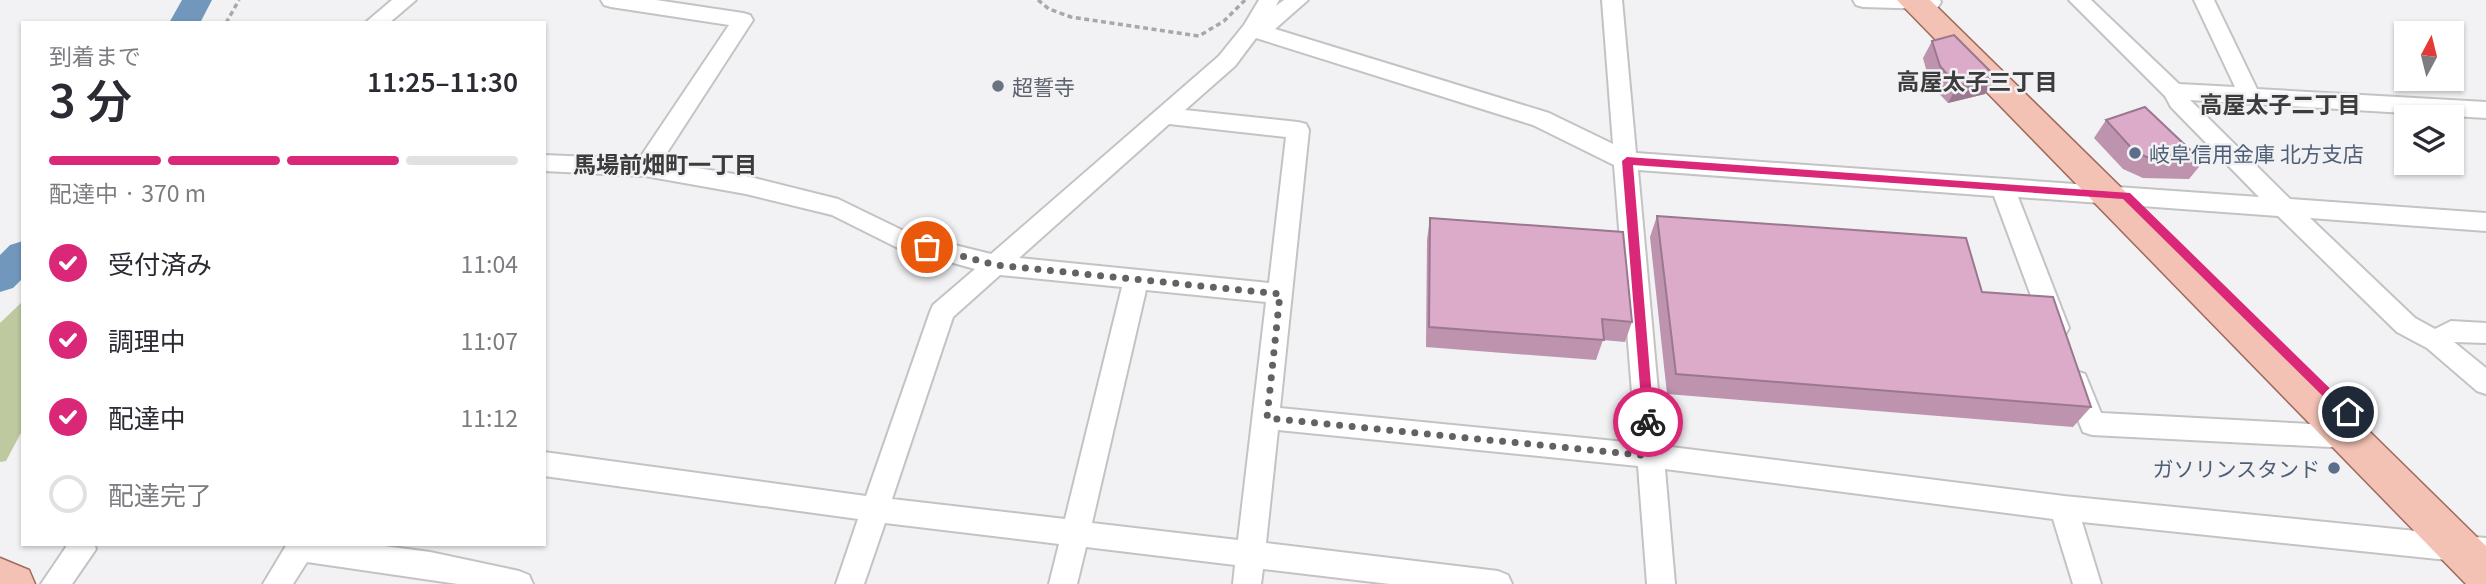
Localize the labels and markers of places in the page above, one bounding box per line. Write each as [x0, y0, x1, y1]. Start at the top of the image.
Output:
place label: 超誓寺 [1012, 71, 1075, 101]
marker: 超誓寺 [990, 78, 1006, 94]
place label: 岐阜信用金庫 北方支店 [2149, 138, 2364, 168]
marker: 岐阜信用金庫 北方支店 [2127, 145, 2143, 161]
pin [897, 217, 957, 277]
pin [2318, 382, 2378, 442]
place label: ガソリンスタンド [2152, 453, 2320, 483]
marker: ガソリンスタンド [2326, 460, 2342, 476]

